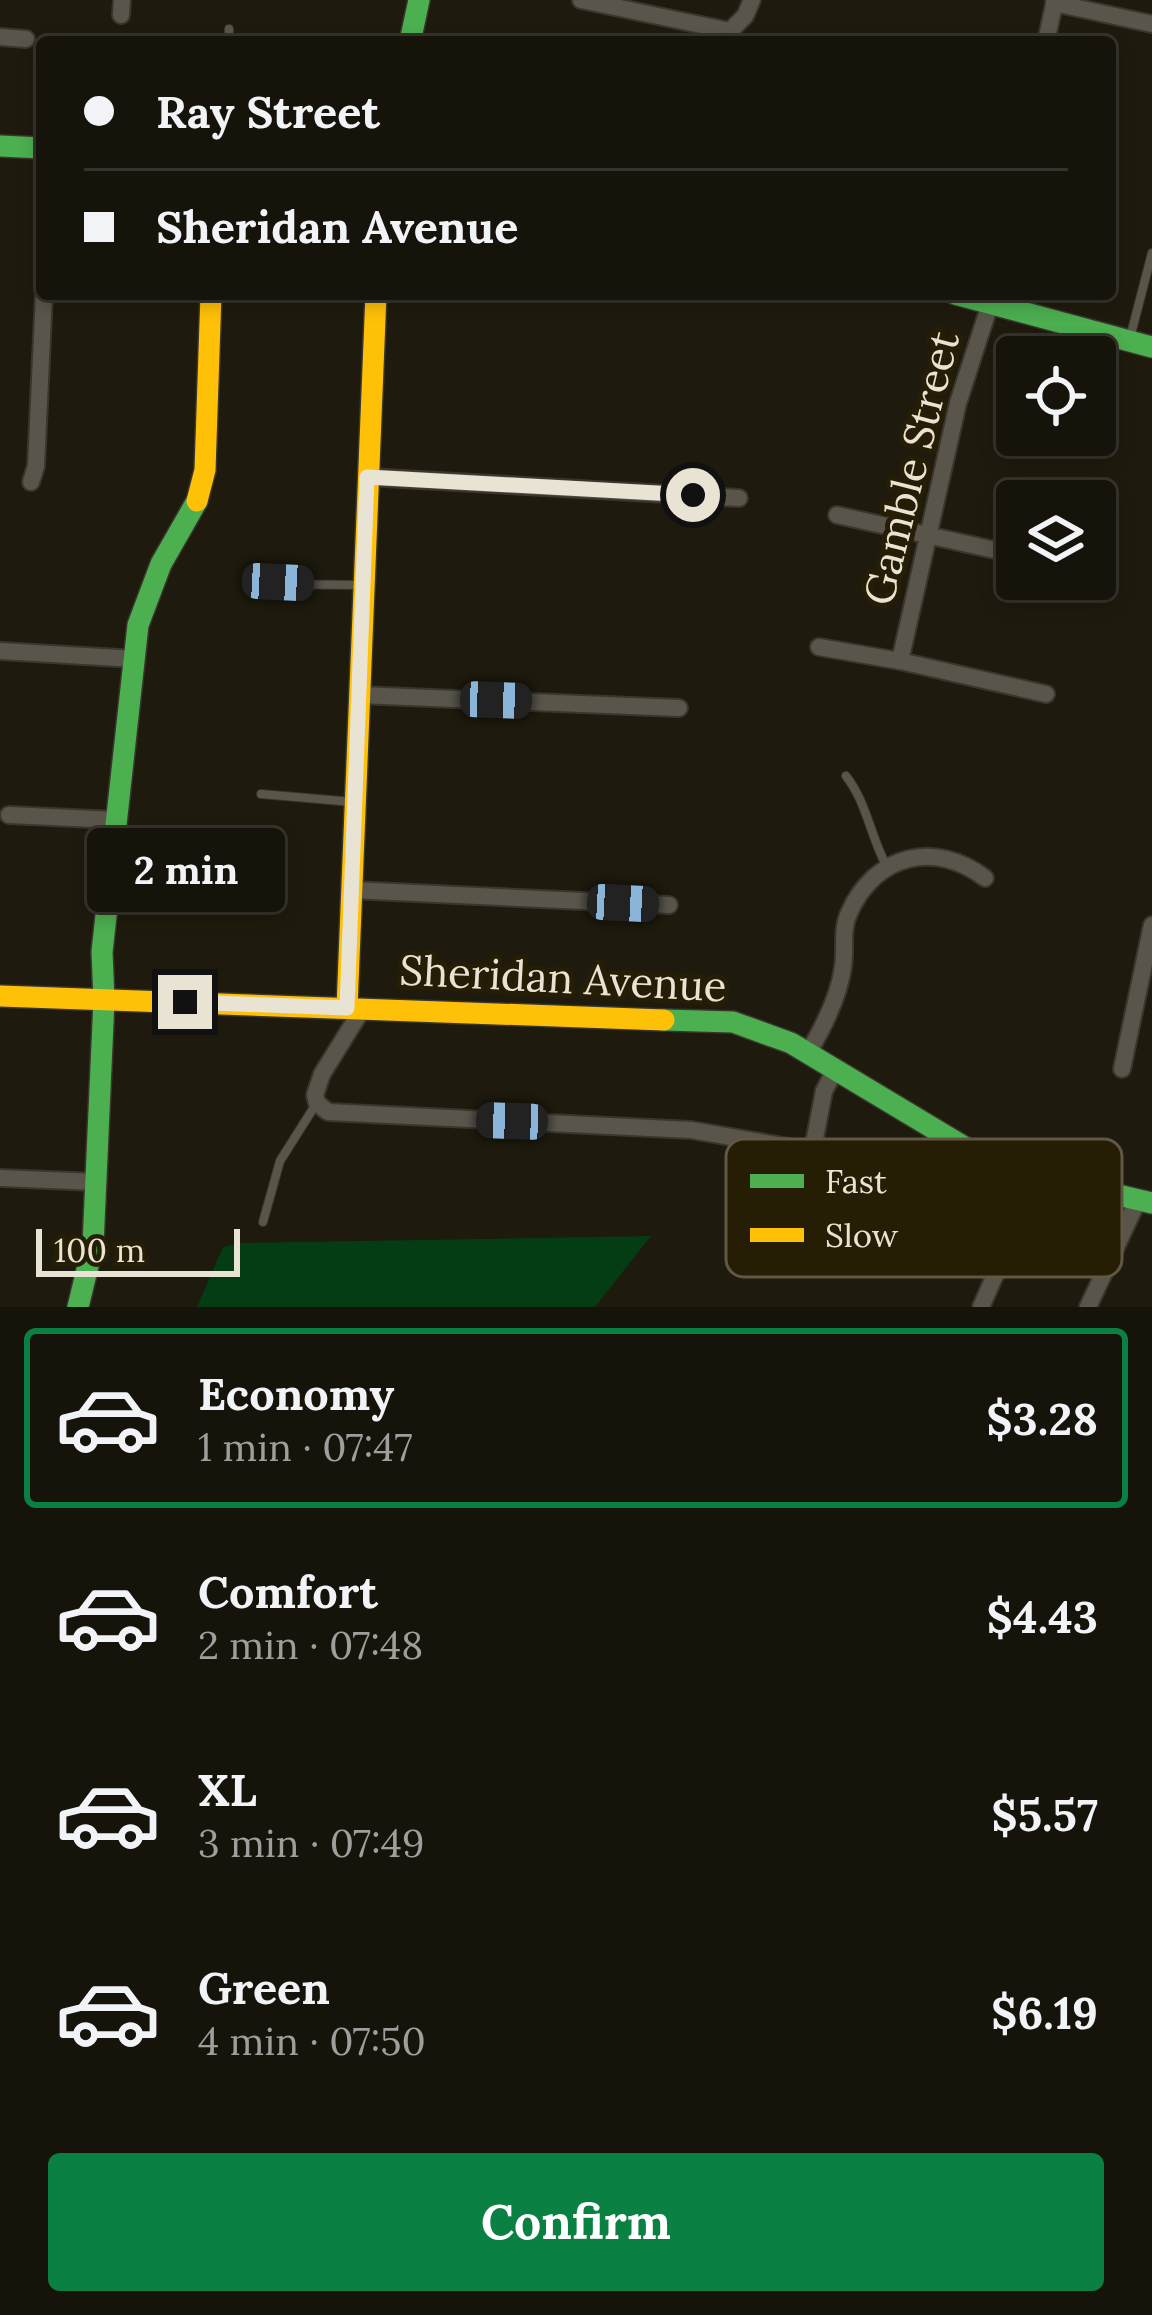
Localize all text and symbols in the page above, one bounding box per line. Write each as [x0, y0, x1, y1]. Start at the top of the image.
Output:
text: Ray Street [156, 83, 380, 140]
text: Sheridan Avenue [156, 198, 518, 255]
street label: Gamble Street [851, 325, 971, 610]
map controls [996, 336, 1116, 600]
button: locate [996, 336, 1116, 456]
route start [666, 468, 720, 522]
button: layers [996, 480, 1116, 600]
car [241, 562, 315, 602]
car [459, 681, 533, 719]
callout: 2 min [86, 828, 284, 912]
text: 2 min [134, 845, 238, 895]
car [586, 883, 660, 923]
street label: Sheridan Avenue [398, 942, 728, 1014]
route end [158, 975, 212, 1029]
car [475, 1102, 549, 1140]
legend [726, 1139, 1122, 1277]
text: Fast [825, 1160, 887, 1202]
text: Slow [825, 1214, 899, 1256]
scale bar [36, 1223, 240, 1276]
text: 100 m [54, 1229, 145, 1271]
icon: car [54, 1364, 162, 1472]
text: Economy [198, 1365, 394, 1422]
text: $3.28 [986, 1390, 1098, 1447]
text: 1 min · 07:47 [198, 1422, 412, 1472]
icon: car [54, 1562, 162, 1670]
text: Comfort [198, 1563, 378, 1620]
text: $4.43 [987, 1588, 1098, 1645]
text: 2 min · 07:48 [198, 1620, 423, 1670]
icon: car [54, 1760, 162, 1868]
text: XL [198, 1761, 257, 1818]
text: $5.57 [991, 1786, 1098, 1843]
text: 3 min · 07:49 [198, 1818, 425, 1868]
icon: car [54, 1958, 162, 2066]
text: Green [198, 1959, 330, 2016]
text: $6.19 [991, 1984, 1098, 2041]
text: 4 min · 07:50 [198, 2016, 426, 2066]
button: Confirm [48, 2153, 1104, 2291]

